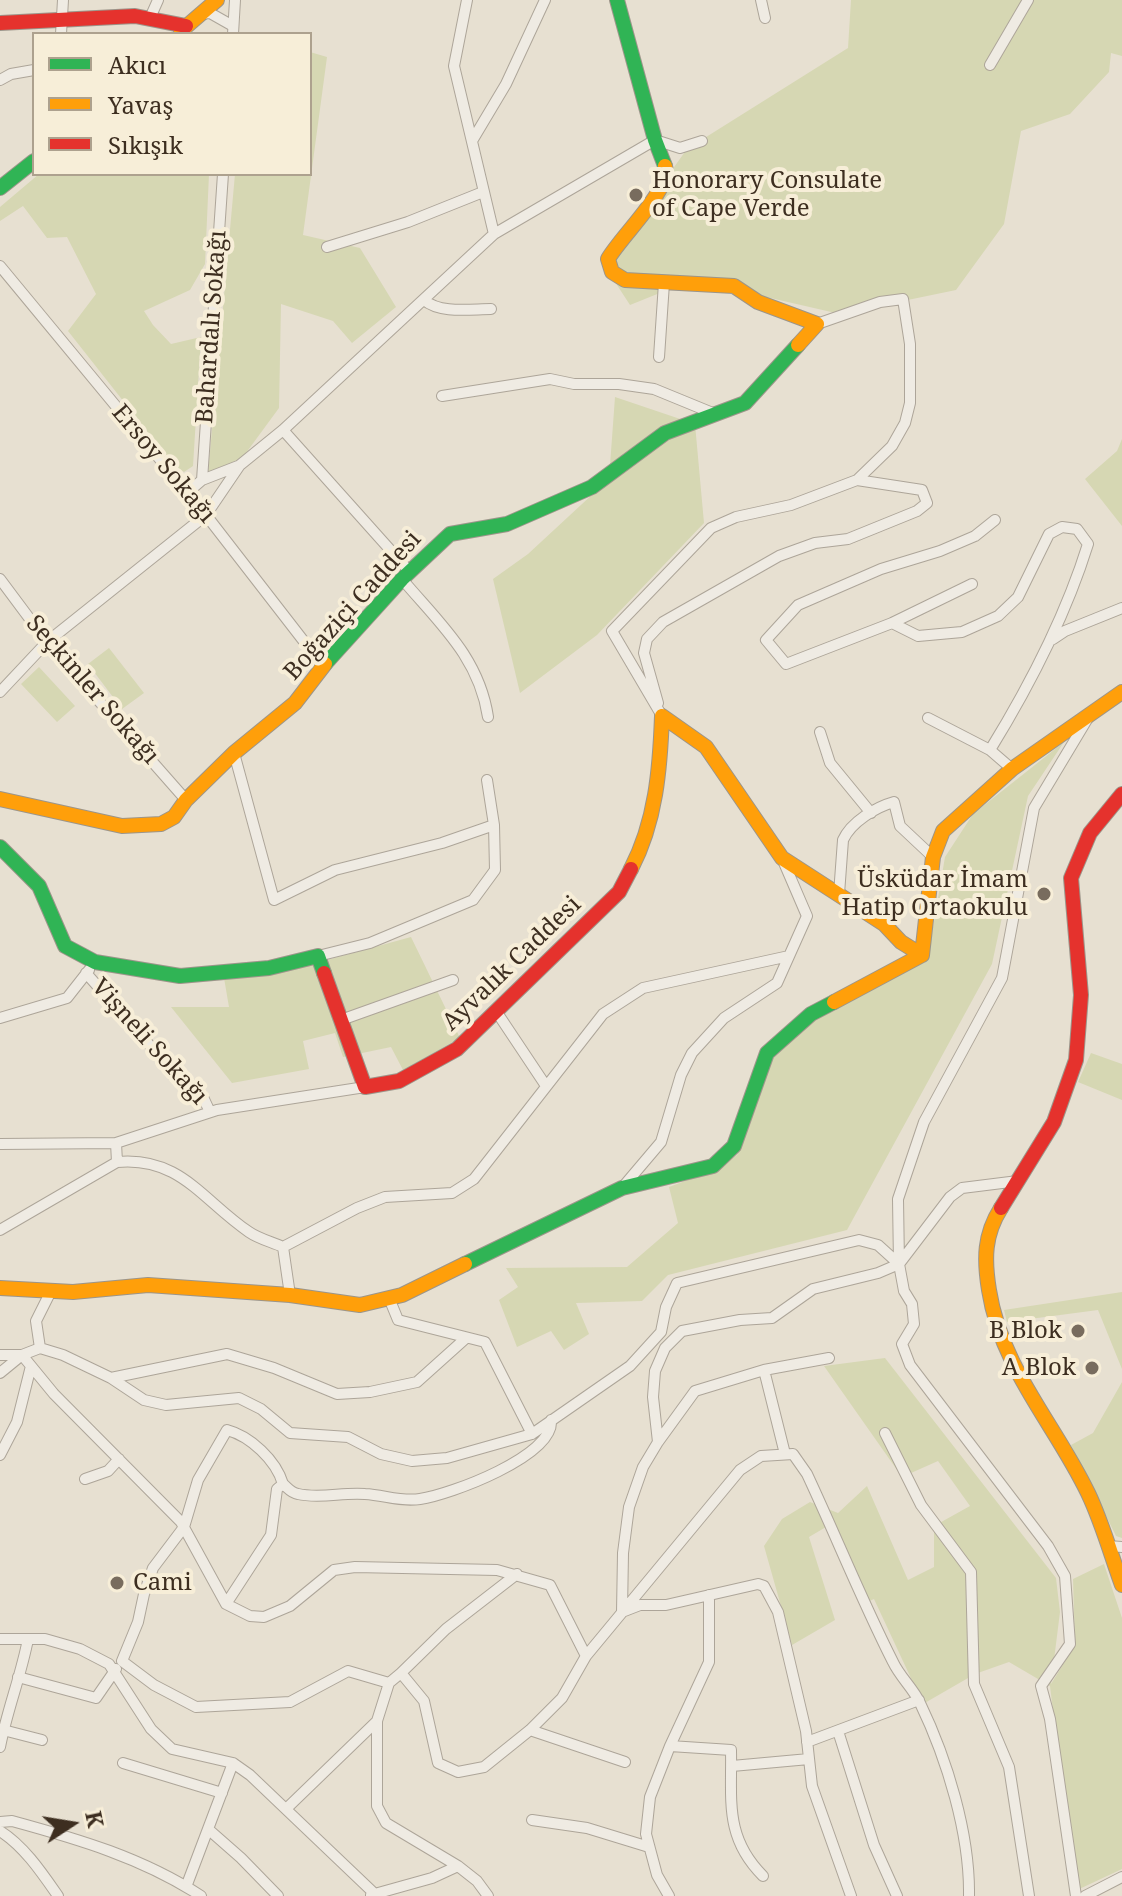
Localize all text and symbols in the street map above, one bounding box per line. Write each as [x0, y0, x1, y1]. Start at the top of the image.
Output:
legend [32, 32, 312, 176]
text: Akıcı [108, 48, 166, 81]
text: Yavaş [108, 88, 173, 121]
text: Sıkışık [108, 128, 183, 161]
place label: Honorary Consulate of Cape Verde [652, 167, 882, 223]
marker: Honorary Consulate of Cape Verde [627, 186, 645, 204]
street label: Bahardalı Sokağı [191, 229, 233, 425]
street label: Ersoy Sokağı [105, 399, 221, 529]
street label: Boğaziçi Caddesi [278, 526, 428, 686]
street label: Seçkinler Sokağı [20, 610, 164, 770]
place label: Üsküdar İmam Hatip Ortaokulu [841, 866, 1028, 922]
marker: Üsküdar İmam Hatip Ortaokulu [1035, 885, 1053, 903]
street label: Ayvalık Caddesi [437, 891, 587, 1037]
street label: Vişneli Sokağı [85, 973, 213, 1111]
place label: B Blok [989, 1317, 1062, 1345]
marker: B Blok [1069, 1322, 1087, 1340]
place label: A Blok [1002, 1354, 1076, 1382]
marker: A Blok [1083, 1359, 1101, 1377]
place label: Cami [133, 1569, 192, 1597]
marker: Cami [108, 1574, 126, 1592]
north arrow [32, 1784, 112, 1864]
text: K [79, 1808, 112, 1830]

